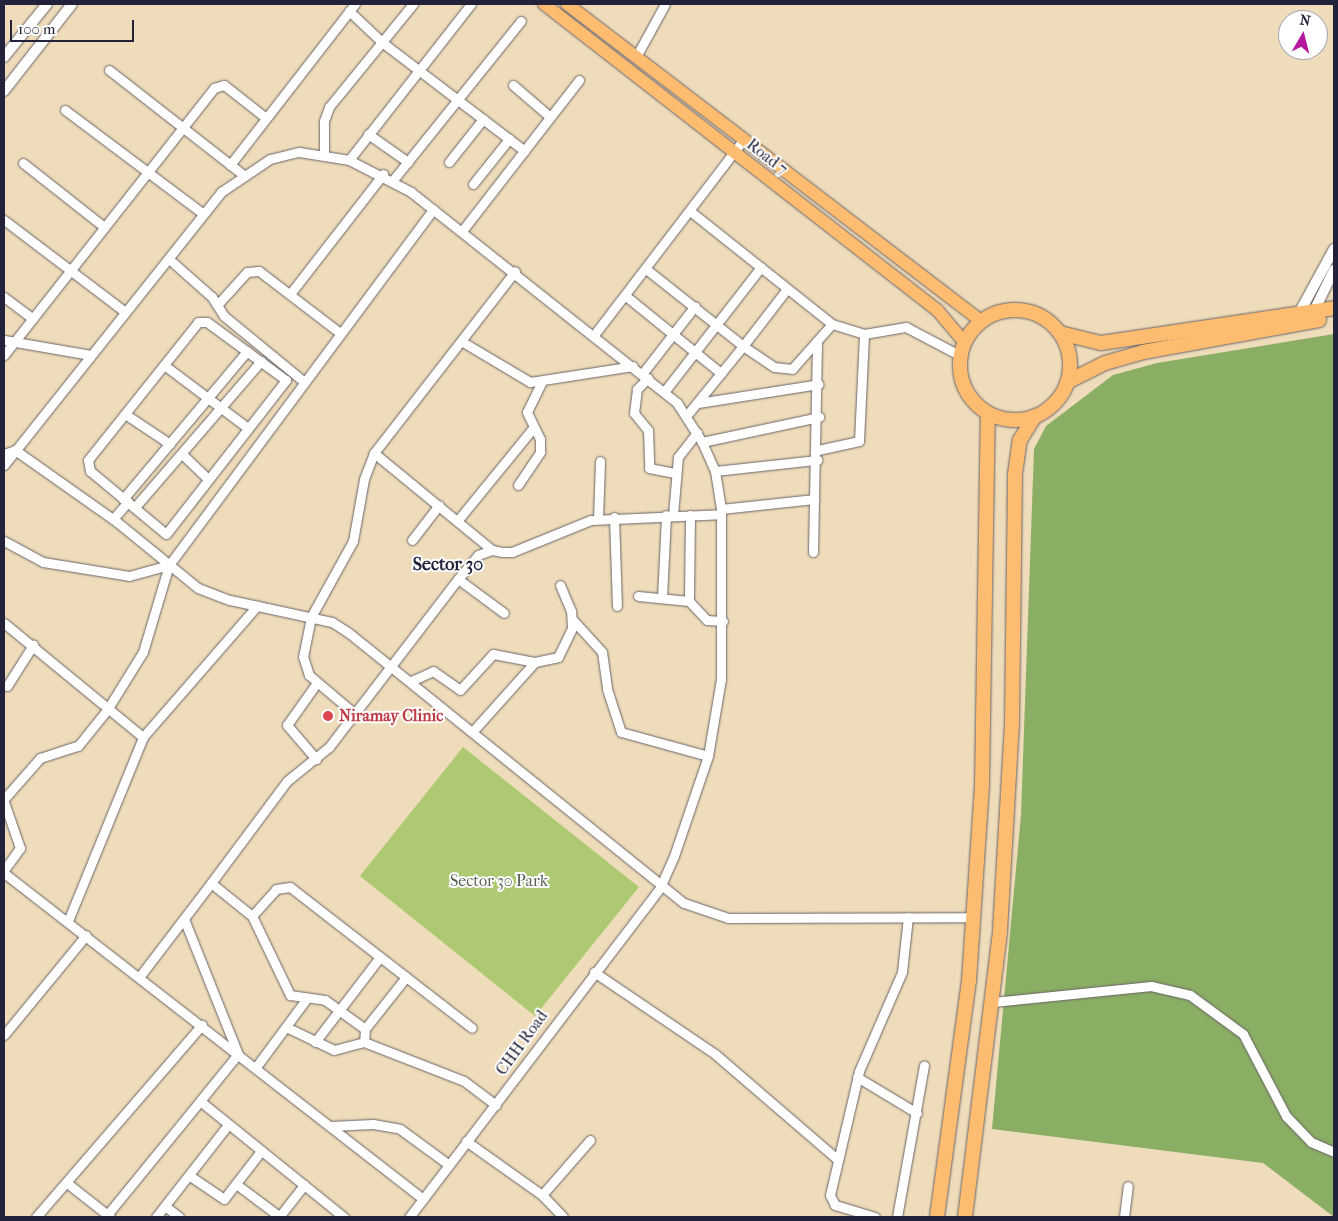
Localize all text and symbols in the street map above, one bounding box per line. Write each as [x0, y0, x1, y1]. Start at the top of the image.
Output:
scale bar [12, 10, 136, 42]
north arrow [1278, 10, 1328, 60]
text: N [1299, 11, 1311, 30]
text: 100 m [18, 20, 56, 38]
street label: Road 7 [743, 135, 791, 179]
district label: Sector 30 [413, 554, 483, 576]
place label: Niramay Clinic [339, 706, 443, 726]
marker: Niramay Clinic [321, 709, 335, 723]
park label: Sector 30 Park [450, 871, 548, 891]
street label: CHH Road [492, 1007, 552, 1079]

